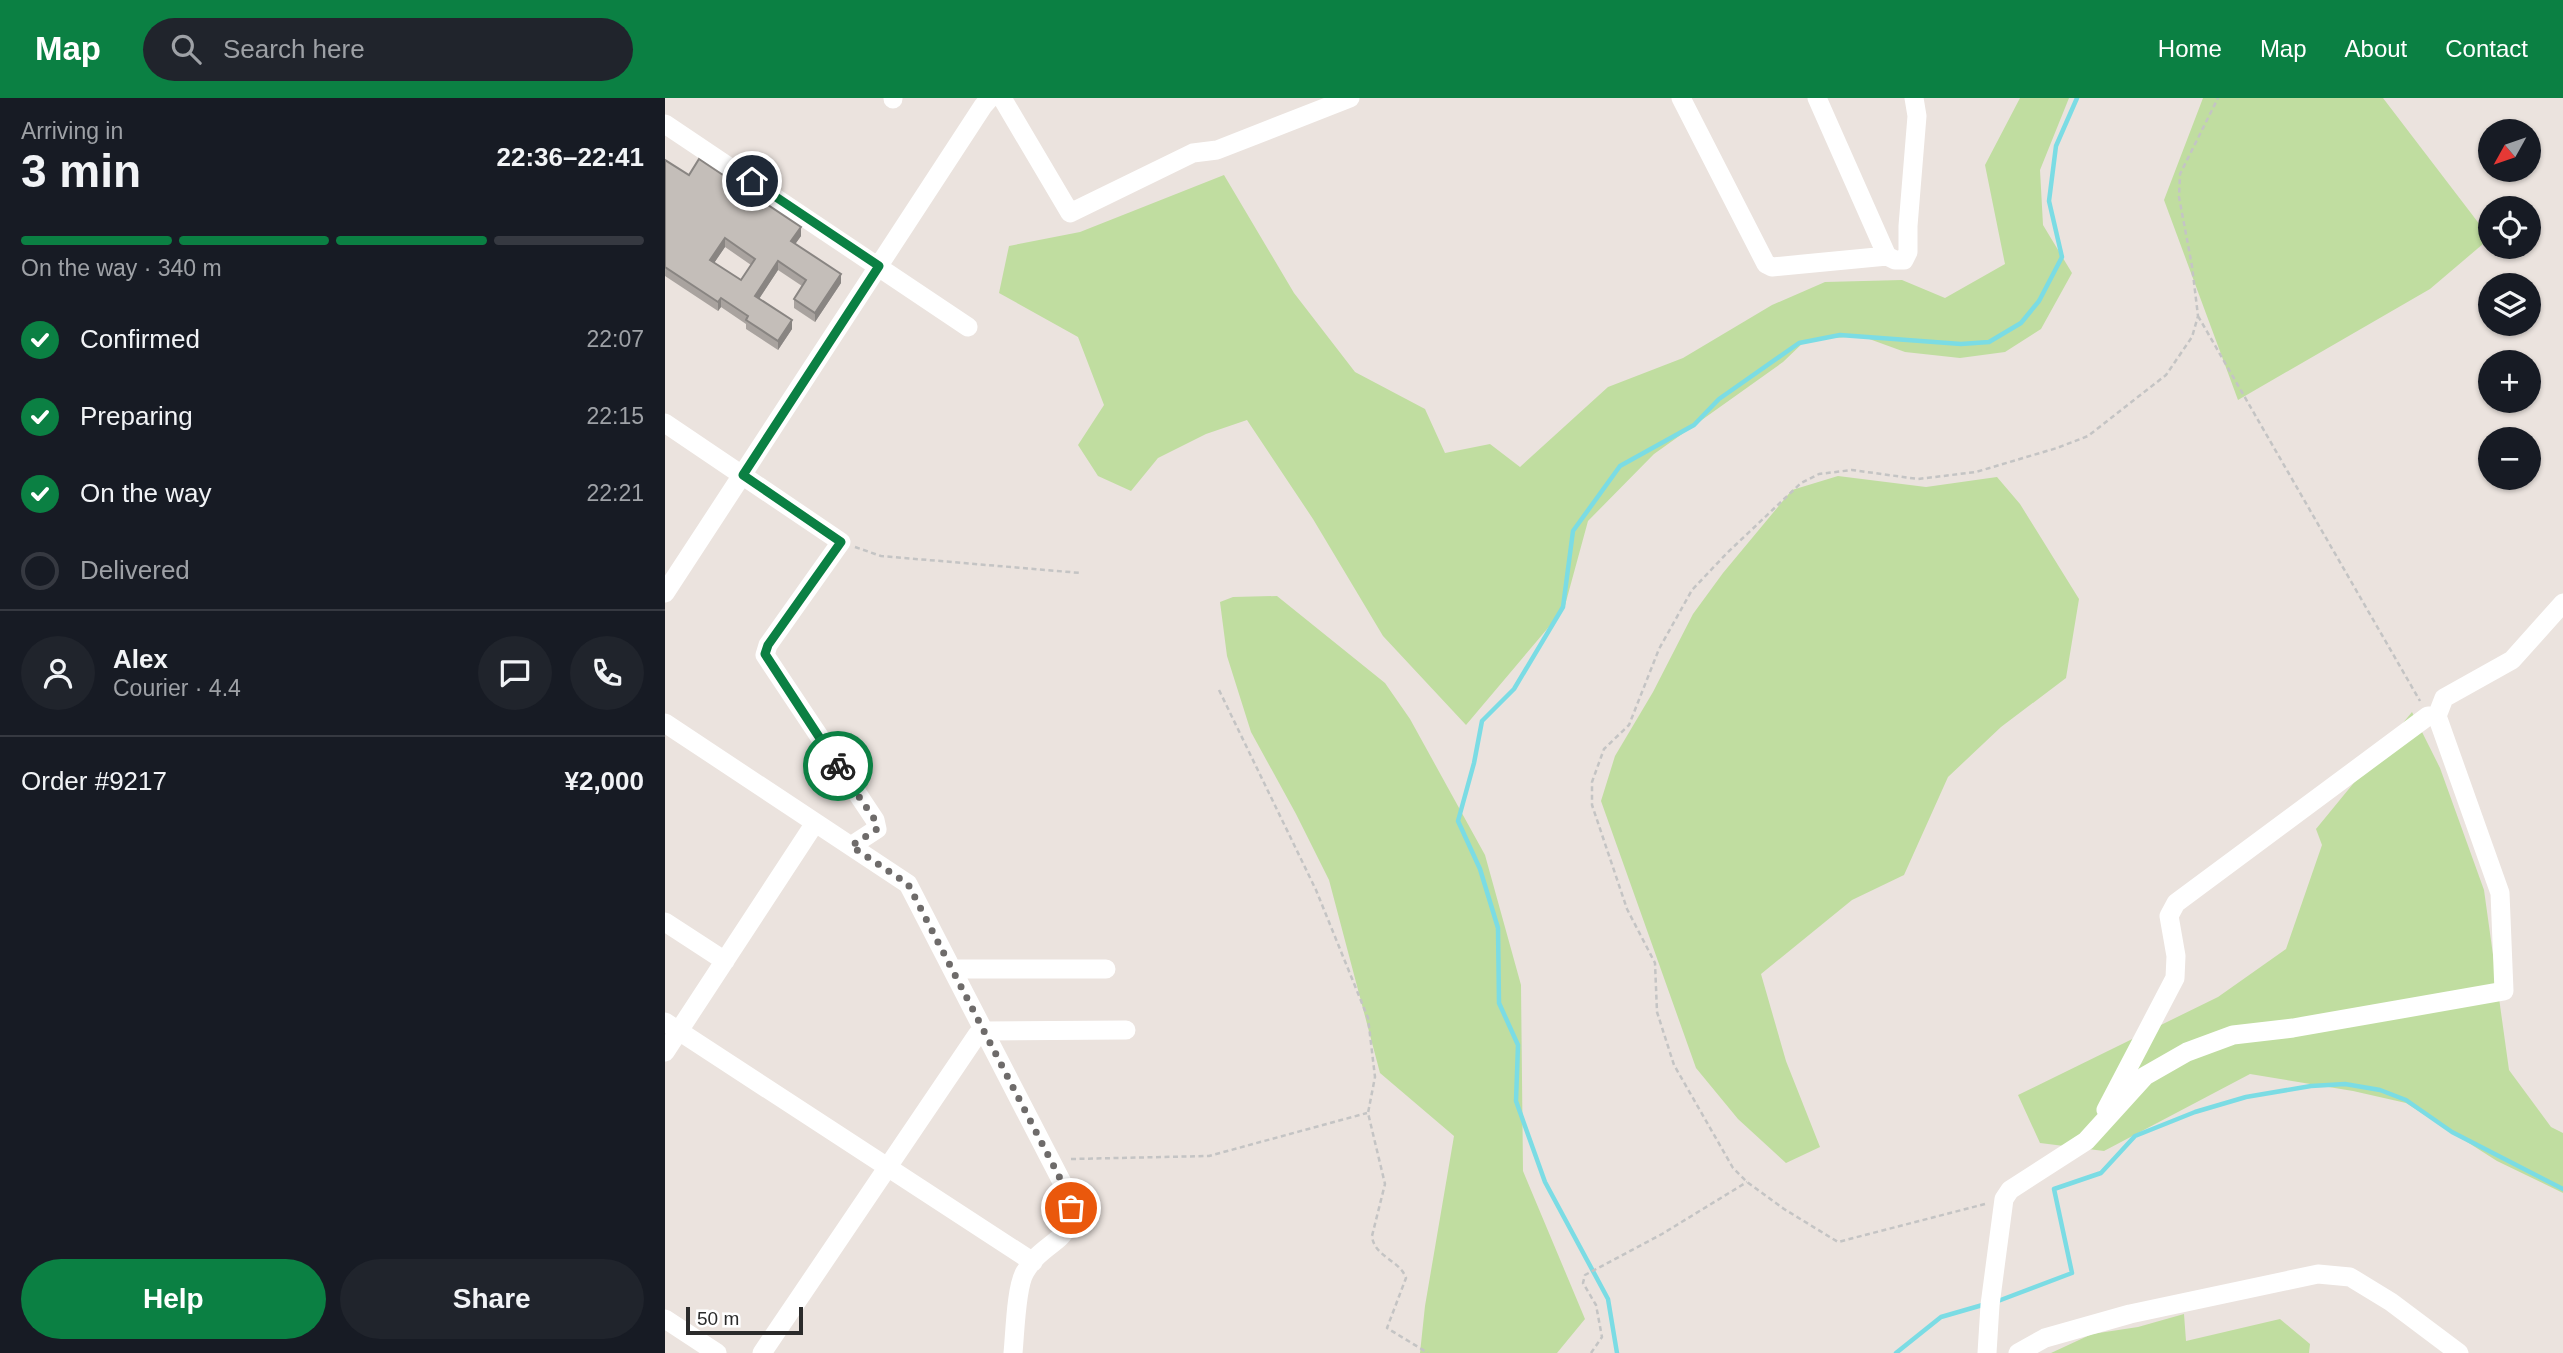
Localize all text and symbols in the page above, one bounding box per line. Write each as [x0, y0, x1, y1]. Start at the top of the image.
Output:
search box [143, 18, 633, 81]
text: Map [35, 30, 101, 67]
icon: search [167, 30, 205, 68]
text: Search here [223, 34, 365, 64]
text: Home [2158, 35, 2222, 62]
text: Map [2260, 35, 2307, 62]
text: About [2345, 35, 2407, 62]
text: Contact [2445, 35, 2528, 62]
text: Arriving in [21, 118, 123, 144]
north arrow [2478, 119, 2541, 182]
map controls [2478, 119, 2541, 490]
text: 22:36–22:41 [497, 142, 644, 172]
text: 3 min [21, 145, 141, 197]
pin [722, 151, 782, 211]
icon: home [733, 162, 771, 200]
button: locate [2478, 196, 2541, 259]
text: On the way · 340 m [21, 255, 222, 281]
button: layers [2478, 273, 2541, 336]
icon: check [21, 321, 59, 359]
text: Confirmed [80, 324, 200, 354]
text: 22:07 [586, 326, 644, 352]
button: + [2478, 350, 2541, 413]
icon: check [21, 398, 59, 436]
text: Preparing [80, 401, 193, 431]
text: 22:15 [586, 403, 644, 429]
button: − [2478, 427, 2541, 490]
icon: check [21, 475, 59, 513]
text: On the way [80, 478, 212, 508]
text: 22:21 [586, 480, 644, 506]
text: Delivered [80, 555, 190, 585]
button: person [21, 636, 95, 710]
button: chat [478, 636, 552, 710]
button: phone [570, 636, 644, 710]
text: Alex [113, 644, 168, 674]
text: Courier · 4.4 [113, 675, 241, 701]
courier [803, 731, 873, 801]
icon: bike [819, 747, 857, 785]
text: Order #9217 [21, 766, 167, 796]
text: ¥2,000 [564, 766, 644, 796]
pin [1041, 1178, 1101, 1238]
icon: bag [1052, 1189, 1090, 1227]
button: Help [21, 1259, 326, 1339]
button: Share [340, 1259, 644, 1339]
scale bar [686, 1304, 803, 1336]
text: 50 m [697, 1308, 739, 1329]

